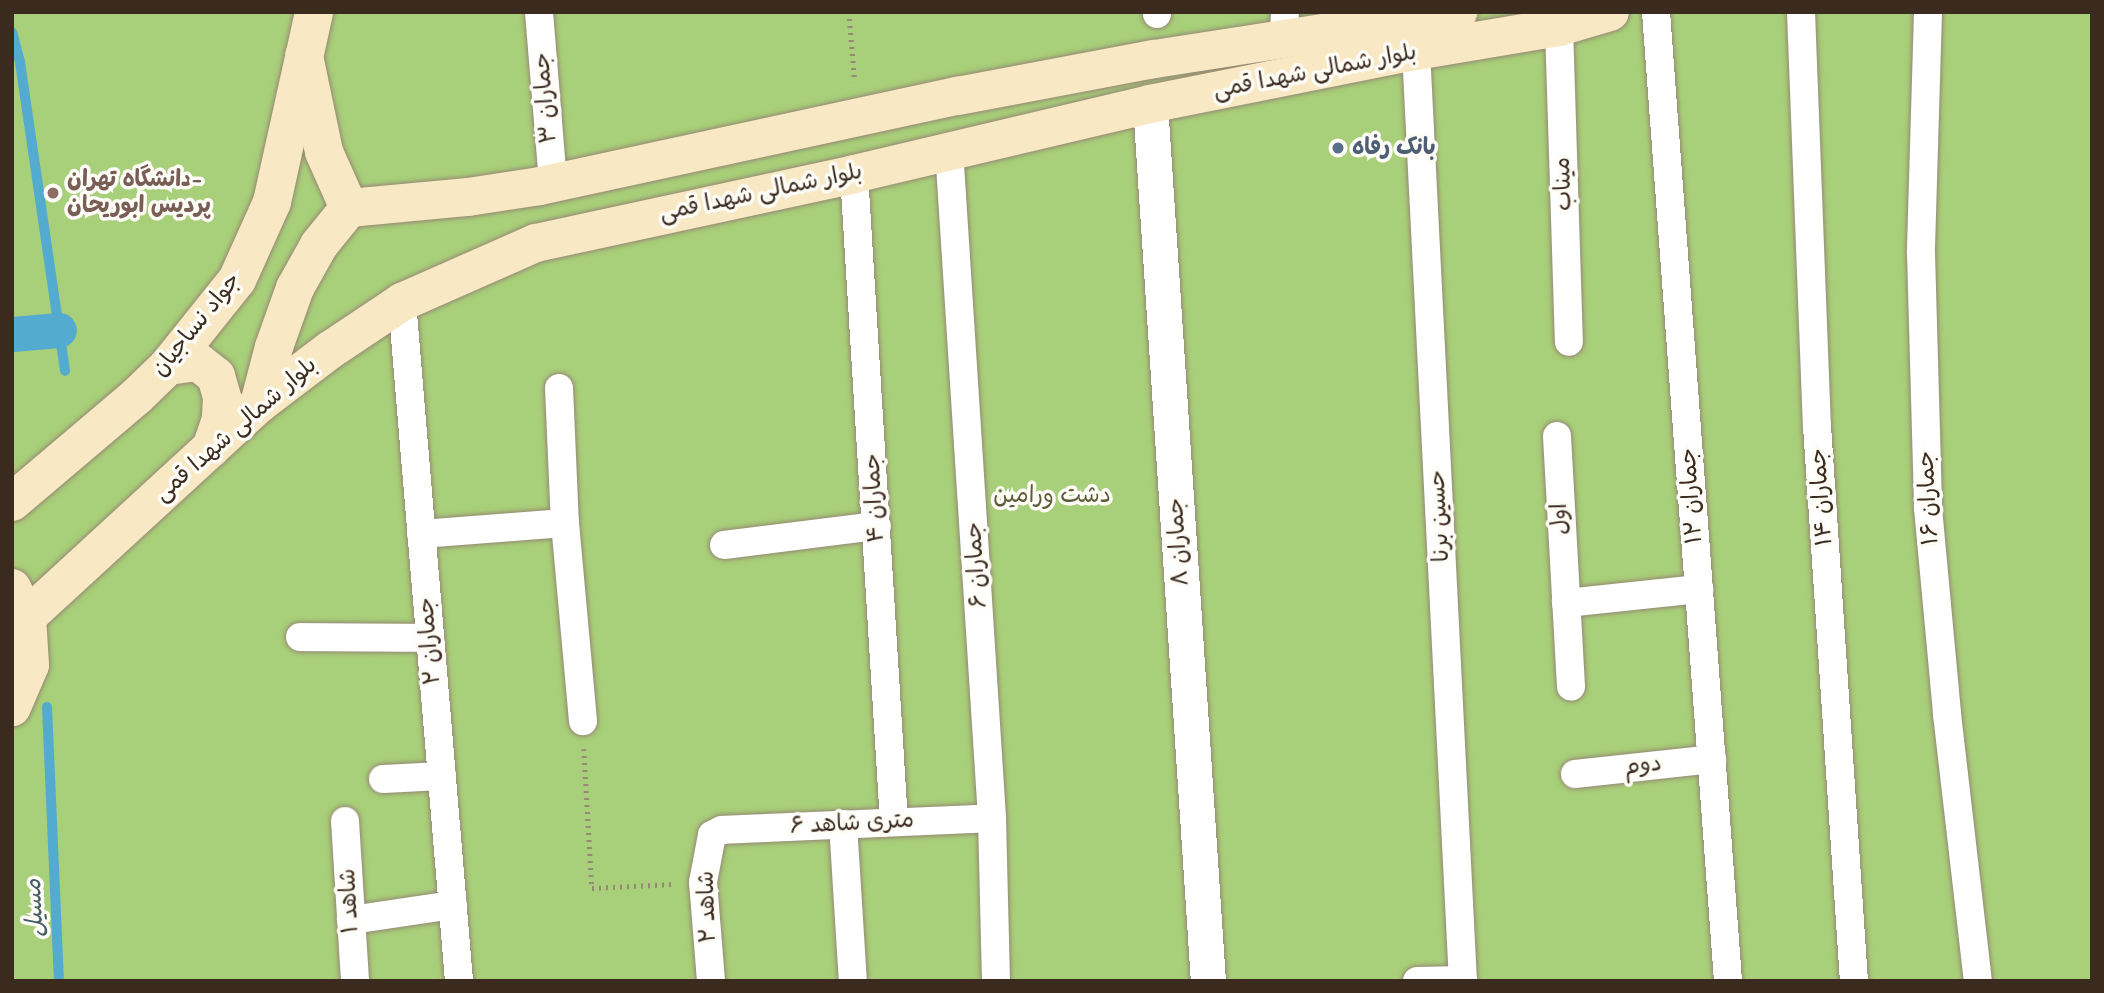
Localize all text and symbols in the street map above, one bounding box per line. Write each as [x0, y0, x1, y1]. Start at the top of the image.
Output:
street label: بلوار شمالی شهدا قمی [1211, 39, 1419, 105]
street label: جماران ۳ [528, 51, 564, 145]
place label: بانک رفاه [1352, 134, 1436, 162]
marker: بانک رفاه [1330, 140, 1346, 156]
street label: میناب [1549, 157, 1579, 211]
street label: بلوار شمالی شهدا قمی [657, 158, 865, 228]
place label: دانشگاه تهران- پردیس ابوریحان [67, 166, 211, 220]
marker: دانشگاه تهران- پردیس ابوریحان [45, 185, 61, 201]
street label: جواد نساجیان [147, 268, 247, 382]
street label: بلوار شمالی شهدا قمی [149, 352, 323, 508]
street label: جماران ۱۲ [1675, 447, 1709, 545]
street label: جماران ۱۴ [1805, 447, 1839, 547]
street label: جماران ۱۶ [1913, 450, 1945, 546]
street label: جماران ۴ [859, 453, 891, 543]
street label: حسین برنا [1424, 469, 1456, 563]
park label: دشت ورامین [993, 482, 1111, 510]
street label: جماران ۸ [1162, 497, 1196, 587]
street label: اول [1546, 502, 1576, 536]
street label: جماران ۶ [960, 521, 994, 609]
street label: جماران ۲ [412, 596, 448, 686]
street label: دوم [1623, 750, 1663, 782]
street label: ۶ متری شاهد [789, 807, 915, 841]
street label: شاهد ۱ [335, 868, 365, 934]
street label: شاهد ۲ [693, 870, 723, 944]
water label: مسیل [19, 878, 51, 938]

